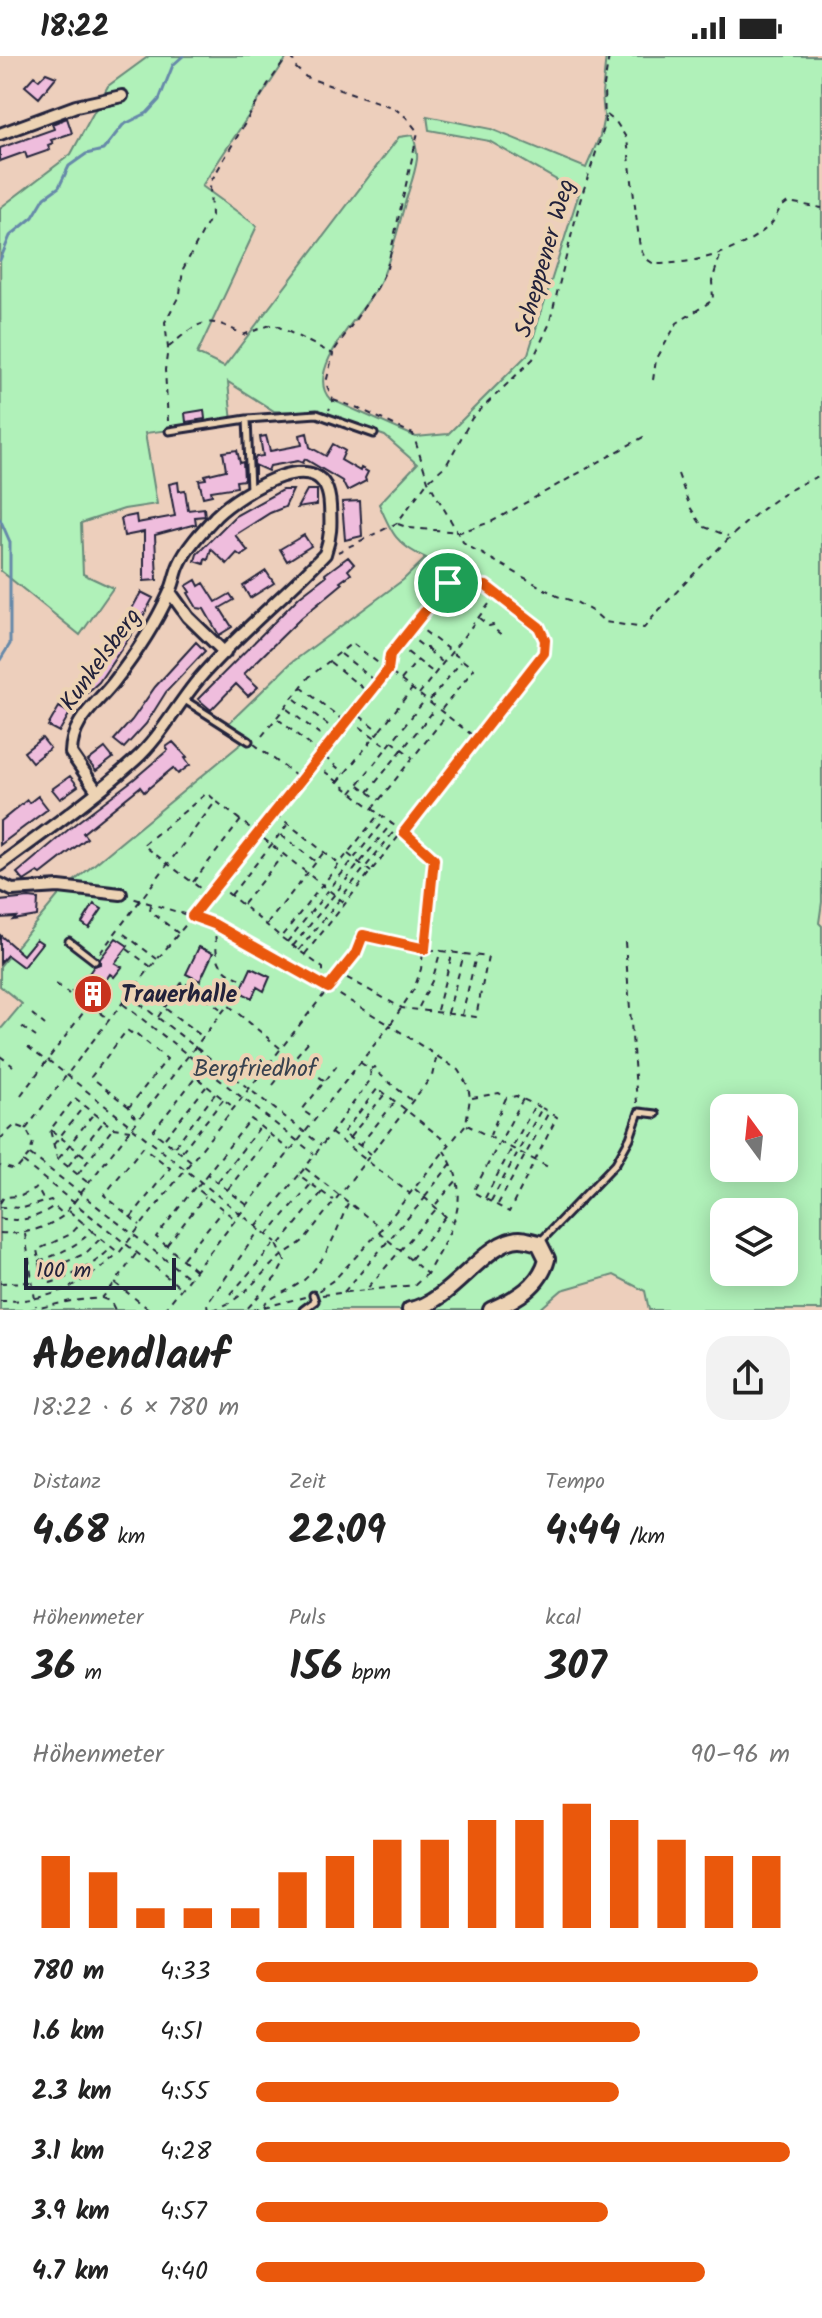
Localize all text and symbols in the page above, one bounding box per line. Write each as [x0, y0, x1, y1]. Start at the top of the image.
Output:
text: 18:22 [40, 4, 109, 52]
street label: Scheppener Weg [504, 175, 587, 342]
pin [414, 549, 482, 617]
icon: arrive [426, 561, 470, 605]
street label: Kunkelsberg [50, 600, 152, 720]
building icon: Trauerhalle [72, 973, 114, 1015]
place label: Trauerhalle [121, 976, 238, 1015]
park label: Bergfriedhof [193, 1050, 320, 1089]
north arrow [710, 1094, 798, 1182]
map controls [710, 1094, 798, 1286]
button: layers [710, 1198, 798, 1286]
scale bar [24, 1254, 176, 1290]
text: 100 m [36, 1254, 91, 1289]
text: Abendlauf [32, 1322, 229, 1392]
button: share [706, 1336, 790, 1420]
text: 18:22 · 6 × 780 m [32, 1387, 239, 1429]
text: Distanz [32, 1465, 101, 1500]
text: Zeit [289, 1465, 326, 1500]
text: Tempo [545, 1465, 605, 1500]
text: 4.68 [32, 1500, 109, 1564]
text: 22:09 [289, 1500, 386, 1564]
text: 4:44 [545, 1500, 621, 1564]
text: km [109, 1520, 145, 1555]
text: /km [621, 1520, 665, 1555]
text: Höhenmeter [32, 1601, 143, 1636]
text: Puls [289, 1601, 326, 1636]
text: kcal [545, 1601, 581, 1636]
text: 36 [32, 1636, 76, 1700]
text: 156 [289, 1636, 343, 1700]
text: 307 [545, 1636, 607, 1700]
text: m [76, 1656, 102, 1691]
text: bpm [343, 1656, 391, 1691]
text: Höhenmeter [32, 1734, 163, 1776]
text: 90–96 m [690, 1734, 790, 1776]
text: 780 m [32, 1951, 104, 1993]
text: 4:33 [160, 1951, 210, 1993]
text: 1.6 km [32, 2011, 104, 2053]
text: 4:51 [160, 2011, 203, 2053]
text: 2.3 km [32, 2071, 112, 2113]
text: 4:55 [160, 2071, 209, 2113]
text: 3.1 km [32, 2131, 104, 2173]
text: 4:28 [160, 2131, 211, 2173]
text: 3.9 km [32, 2191, 110, 2233]
text: 4:57 [160, 2191, 207, 2233]
text: 4.7 km [32, 2251, 109, 2293]
text: 4:40 [160, 2251, 208, 2293]

